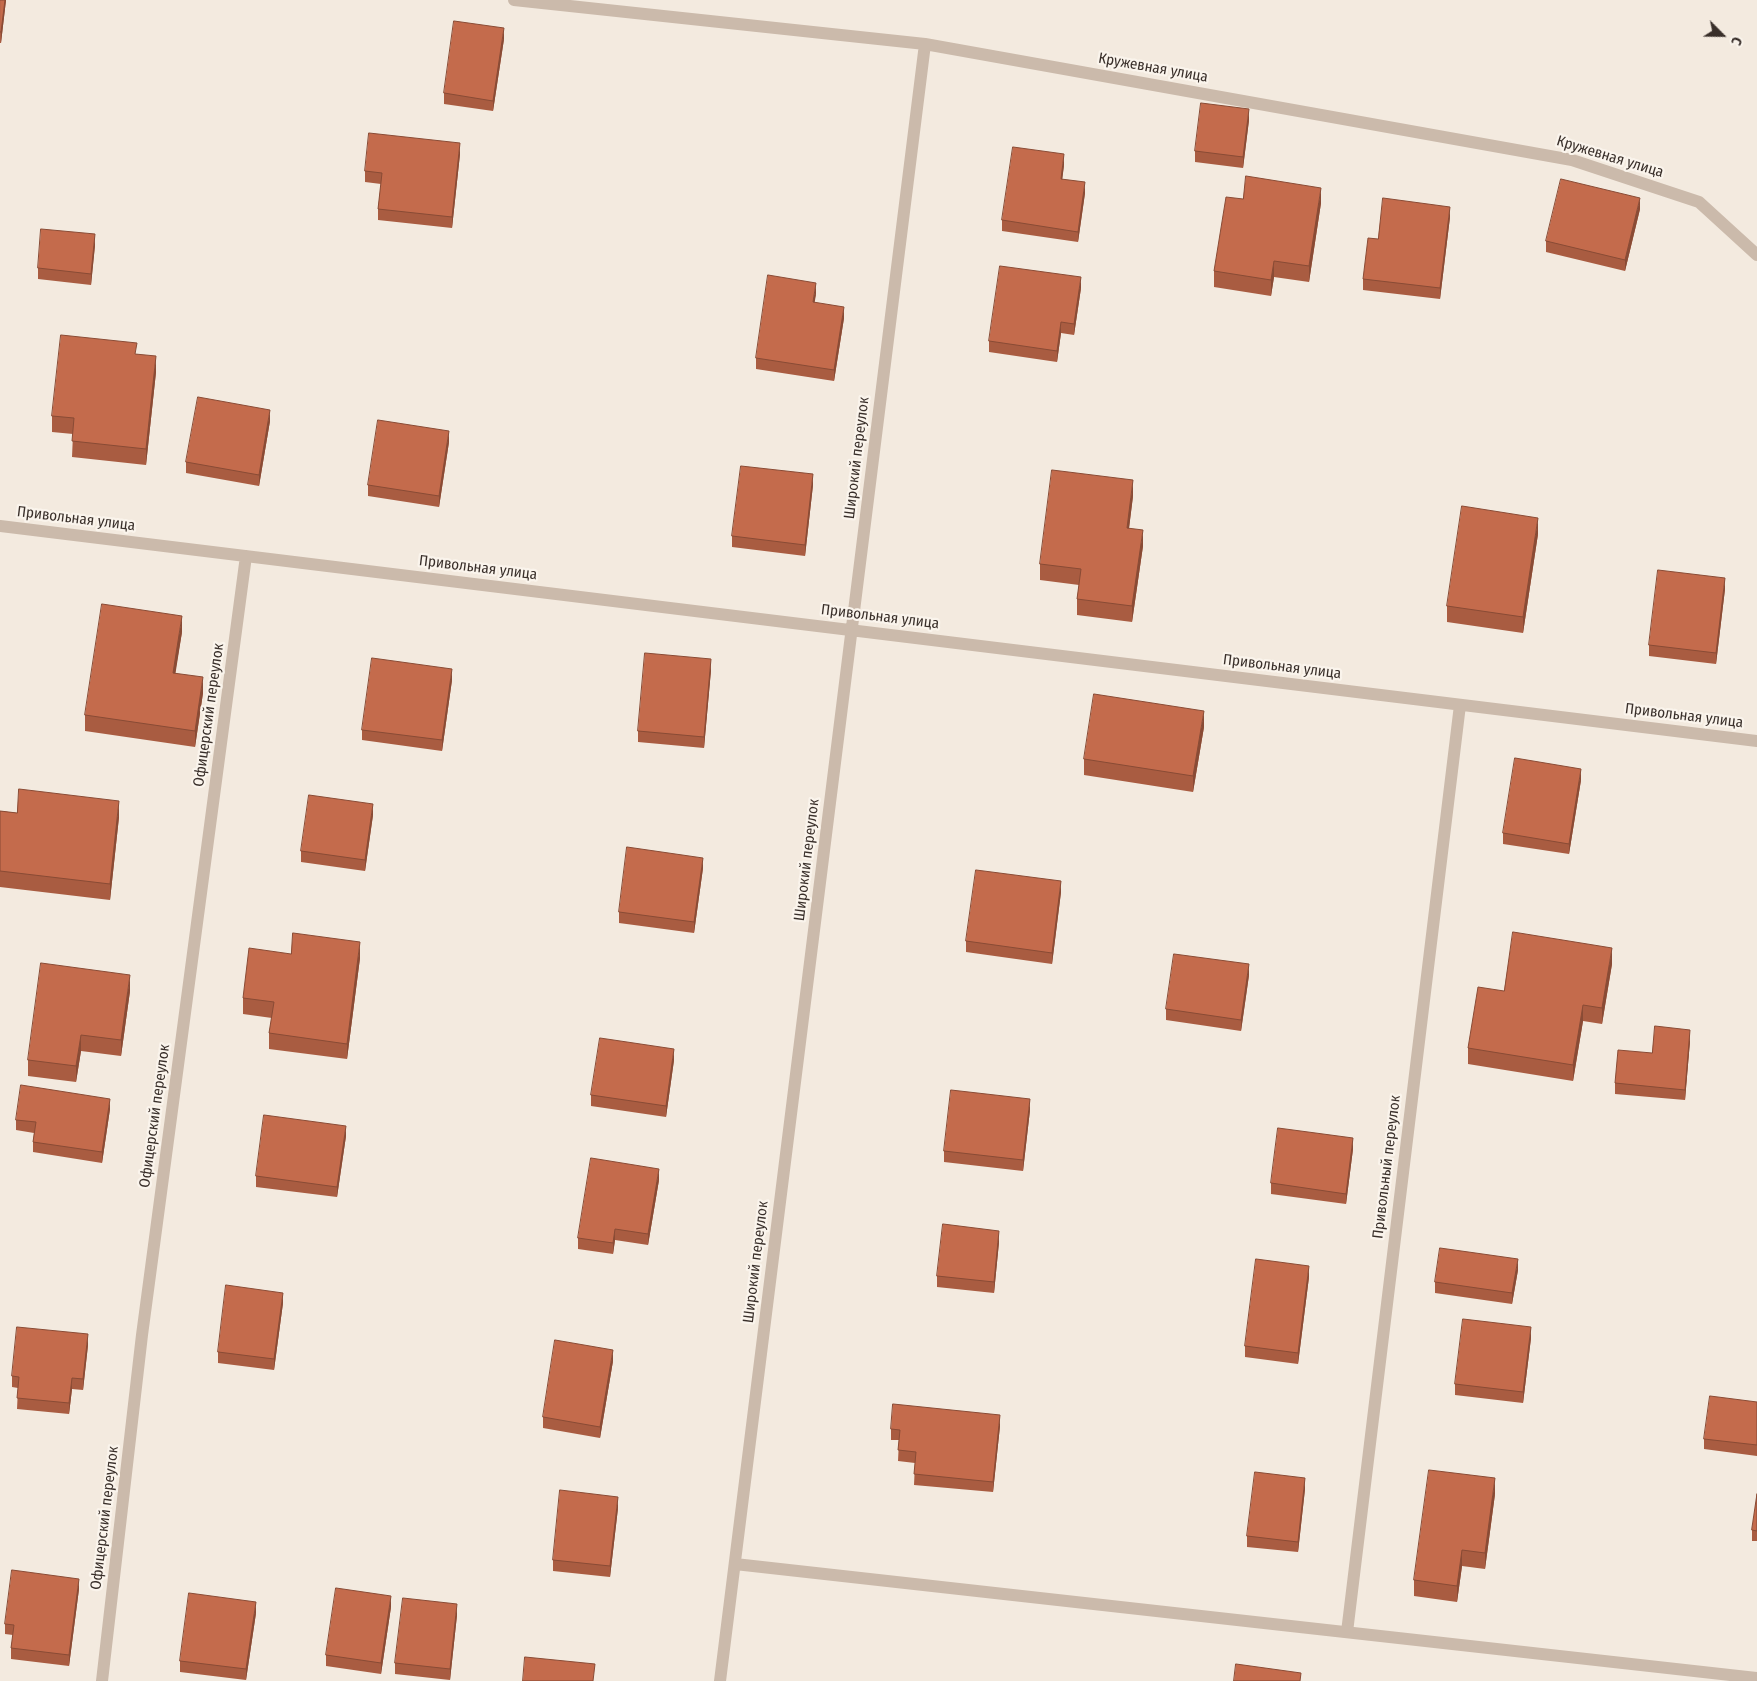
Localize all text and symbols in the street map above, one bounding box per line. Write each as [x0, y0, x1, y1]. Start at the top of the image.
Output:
north arrow [1697, 10, 1747, 60]
text: С [1727, 34, 1746, 48]
street label: Кружевная улица [1097, 50, 1209, 86]
street label: Кружевная улица [1554, 132, 1666, 182]
street label: Широкий переулок [841, 396, 873, 520]
street label: Привольная улица [16, 503, 136, 535]
street label: Привольная улица [418, 552, 538, 584]
street label: Привольная улица [820, 601, 940, 633]
street label: Офицерский переулок [190, 642, 228, 788]
street label: Привольная улица [1222, 651, 1342, 683]
street label: Привольная улица [1624, 700, 1744, 732]
street label: Широкий переулок [791, 798, 823, 922]
street label: Офицерский переулок [136, 1043, 174, 1189]
street label: Привольный переулок [1369, 1094, 1405, 1240]
street label: Широкий переулок [740, 1200, 772, 1324]
street label: Офицерский переулок [87, 1445, 123, 1591]

